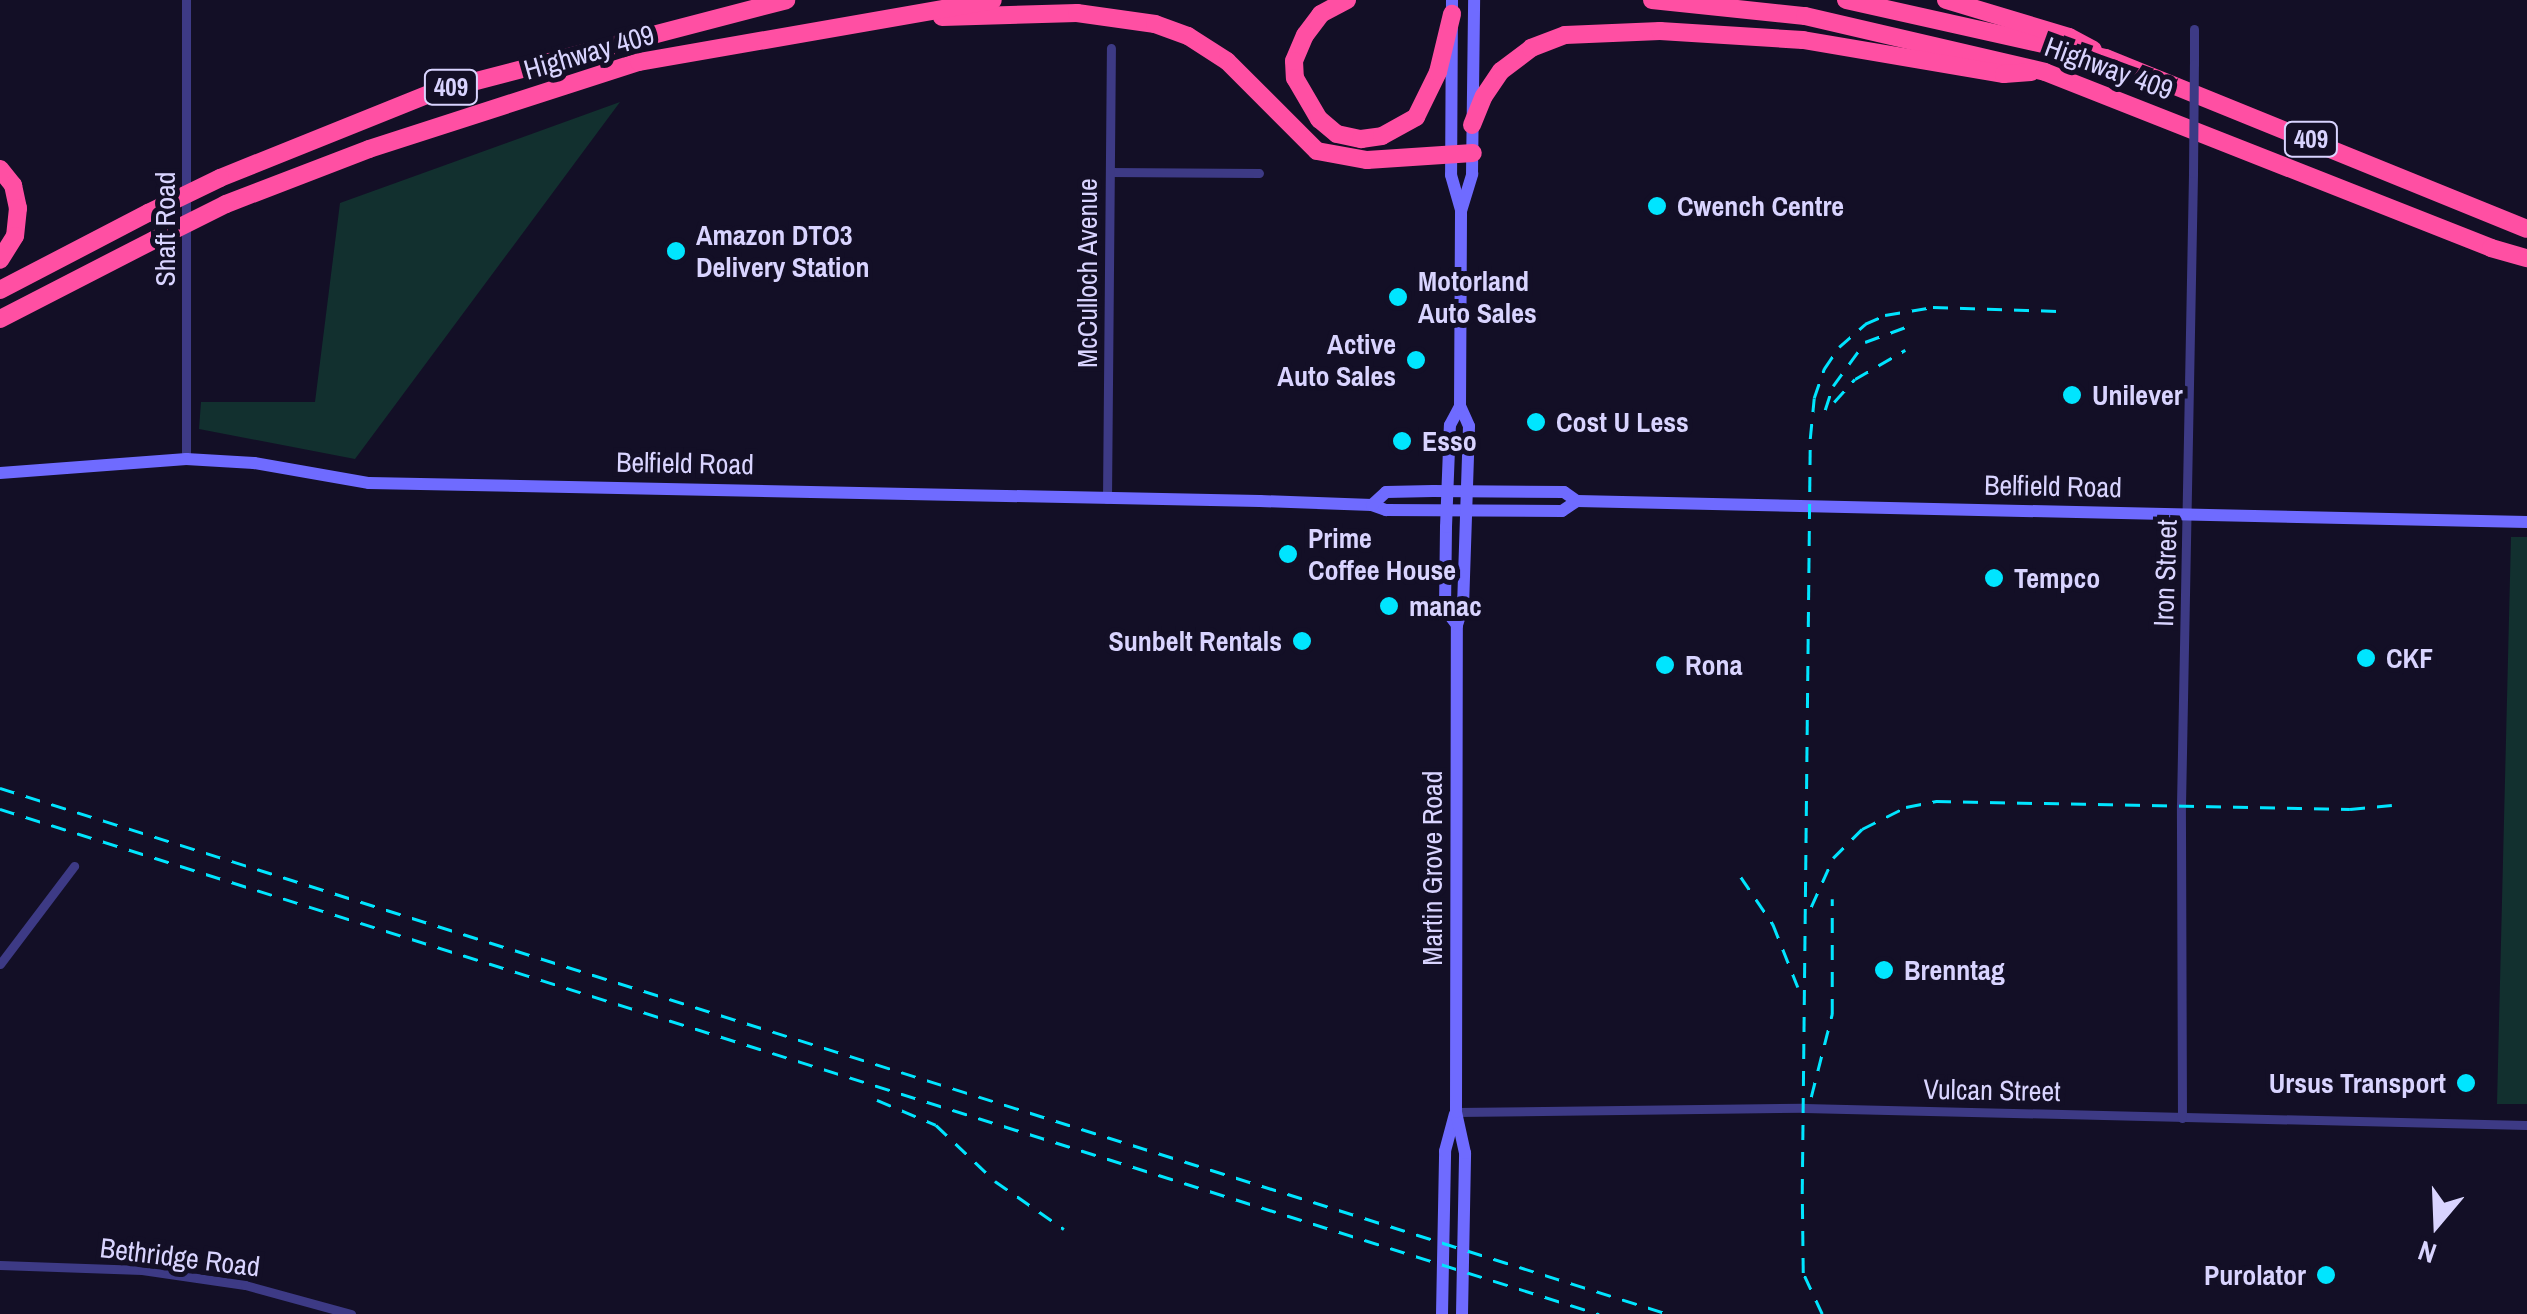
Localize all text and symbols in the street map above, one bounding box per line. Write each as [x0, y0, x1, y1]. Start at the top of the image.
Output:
street label: Highway 409 [520, 17, 658, 87]
street label: Highway 409 [2040, 29, 2178, 107]
road number: 409 [424, 67, 478, 107]
road number: 409 [2284, 119, 2338, 159]
street label: Shaft Road [148, 172, 182, 286]
street label: McCulloch Avenue [1070, 177, 1104, 369]
place label: Cwench Centre [1677, 189, 1844, 223]
marker: Cwench Centre [1646, 195, 1668, 217]
place label: Amazon DTO3 Delivery Station [696, 218, 870, 284]
marker: Amazon DTO3 Delivery Station [665, 240, 687, 262]
place label: Motorland Auto Sales [1418, 264, 1537, 330]
marker: Motorland Auto Sales [1387, 286, 1409, 308]
place label: Active Auto Sales [1277, 327, 1396, 393]
marker: Active Auto Sales [1405, 349, 1427, 371]
place label: Unilever [2092, 378, 2183, 412]
marker: Unilever [2061, 384, 2083, 406]
place label: Cost U Less [1556, 405, 1689, 439]
marker: Cost U Less [1525, 411, 1547, 433]
place label: Esso [1422, 424, 1477, 458]
marker: Esso [1391, 430, 1413, 452]
street label: Belfield Road [616, 445, 754, 481]
street label: Belfield Road [1984, 468, 2122, 504]
street label: Iron Street [2146, 519, 2184, 627]
place label: Prime Coffee House [1308, 521, 1456, 587]
marker: Prime Coffee House [1277, 543, 1299, 565]
place label: Tempco [2014, 561, 2100, 595]
marker: Tempco [1983, 567, 2005, 589]
place label: manac [1409, 589, 1482, 623]
marker: manac [1378, 595, 1400, 617]
place label: Sunbelt Rentals [1108, 624, 1282, 658]
marker: Sunbelt Rentals [1291, 630, 1313, 652]
place label: CKF [2386, 641, 2433, 675]
marker: CKF [2355, 647, 2377, 669]
place label: Rona [1685, 648, 1742, 682]
marker: Rona [1654, 654, 1676, 676]
street label: Martin Grove Road [1415, 770, 1449, 966]
place label: Brenntag [1904, 953, 2005, 987]
marker: Brenntag [1873, 959, 1895, 981]
place label: Ursus Transport [2269, 1066, 2446, 1100]
street label: Vulcan Street [1923, 1072, 2061, 1108]
marker: Ursus Transport [2455, 1072, 2477, 1094]
north arrow [2387, 1174, 2487, 1274]
street label: Bethridge Road [98, 1231, 262, 1283]
text: N [2413, 1232, 2441, 1273]
place label: Purolator [2204, 1258, 2306, 1292]
marker: Purolator [2315, 1264, 2337, 1286]

